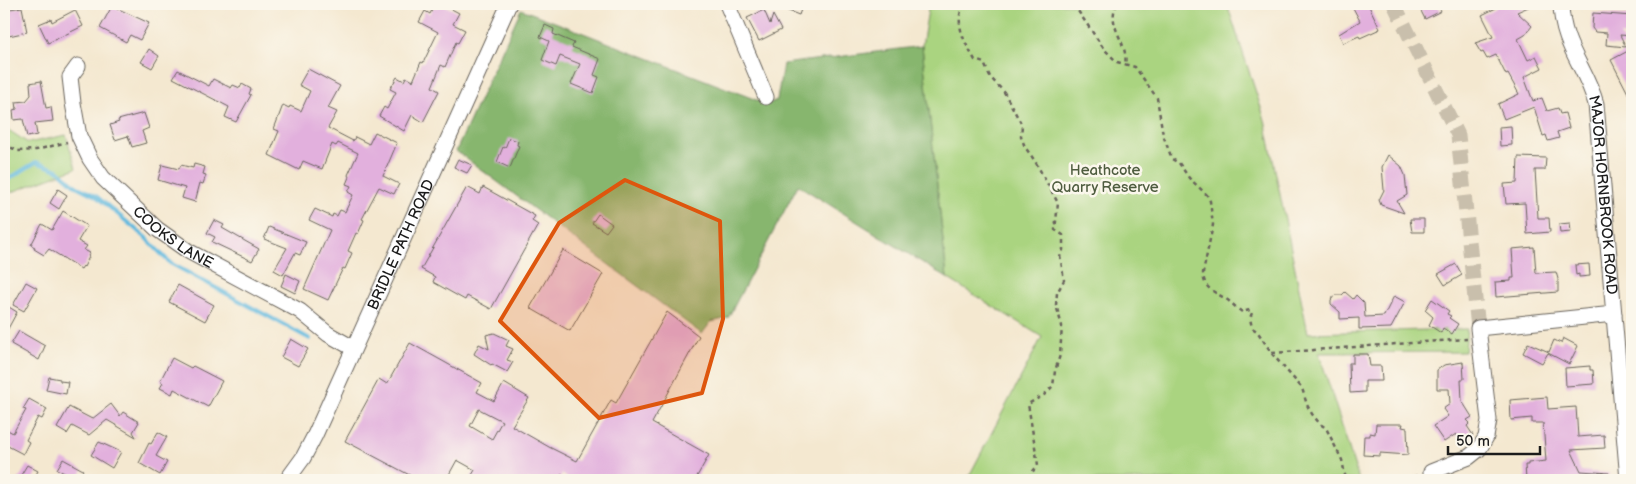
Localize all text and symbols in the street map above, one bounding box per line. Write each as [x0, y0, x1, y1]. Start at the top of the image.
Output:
street label: MAJOR HORNBROOK ROAD [1585, 93, 1622, 295]
park label: Heathcote Quarry Reserve [1051, 161, 1159, 197]
street label: BRIDLE PATH ROAD [363, 176, 438, 313]
street label: COOKS LANE [129, 202, 217, 272]
scale bar [1448, 424, 1541, 456]
text: 50 m [1456, 432, 1490, 451]

